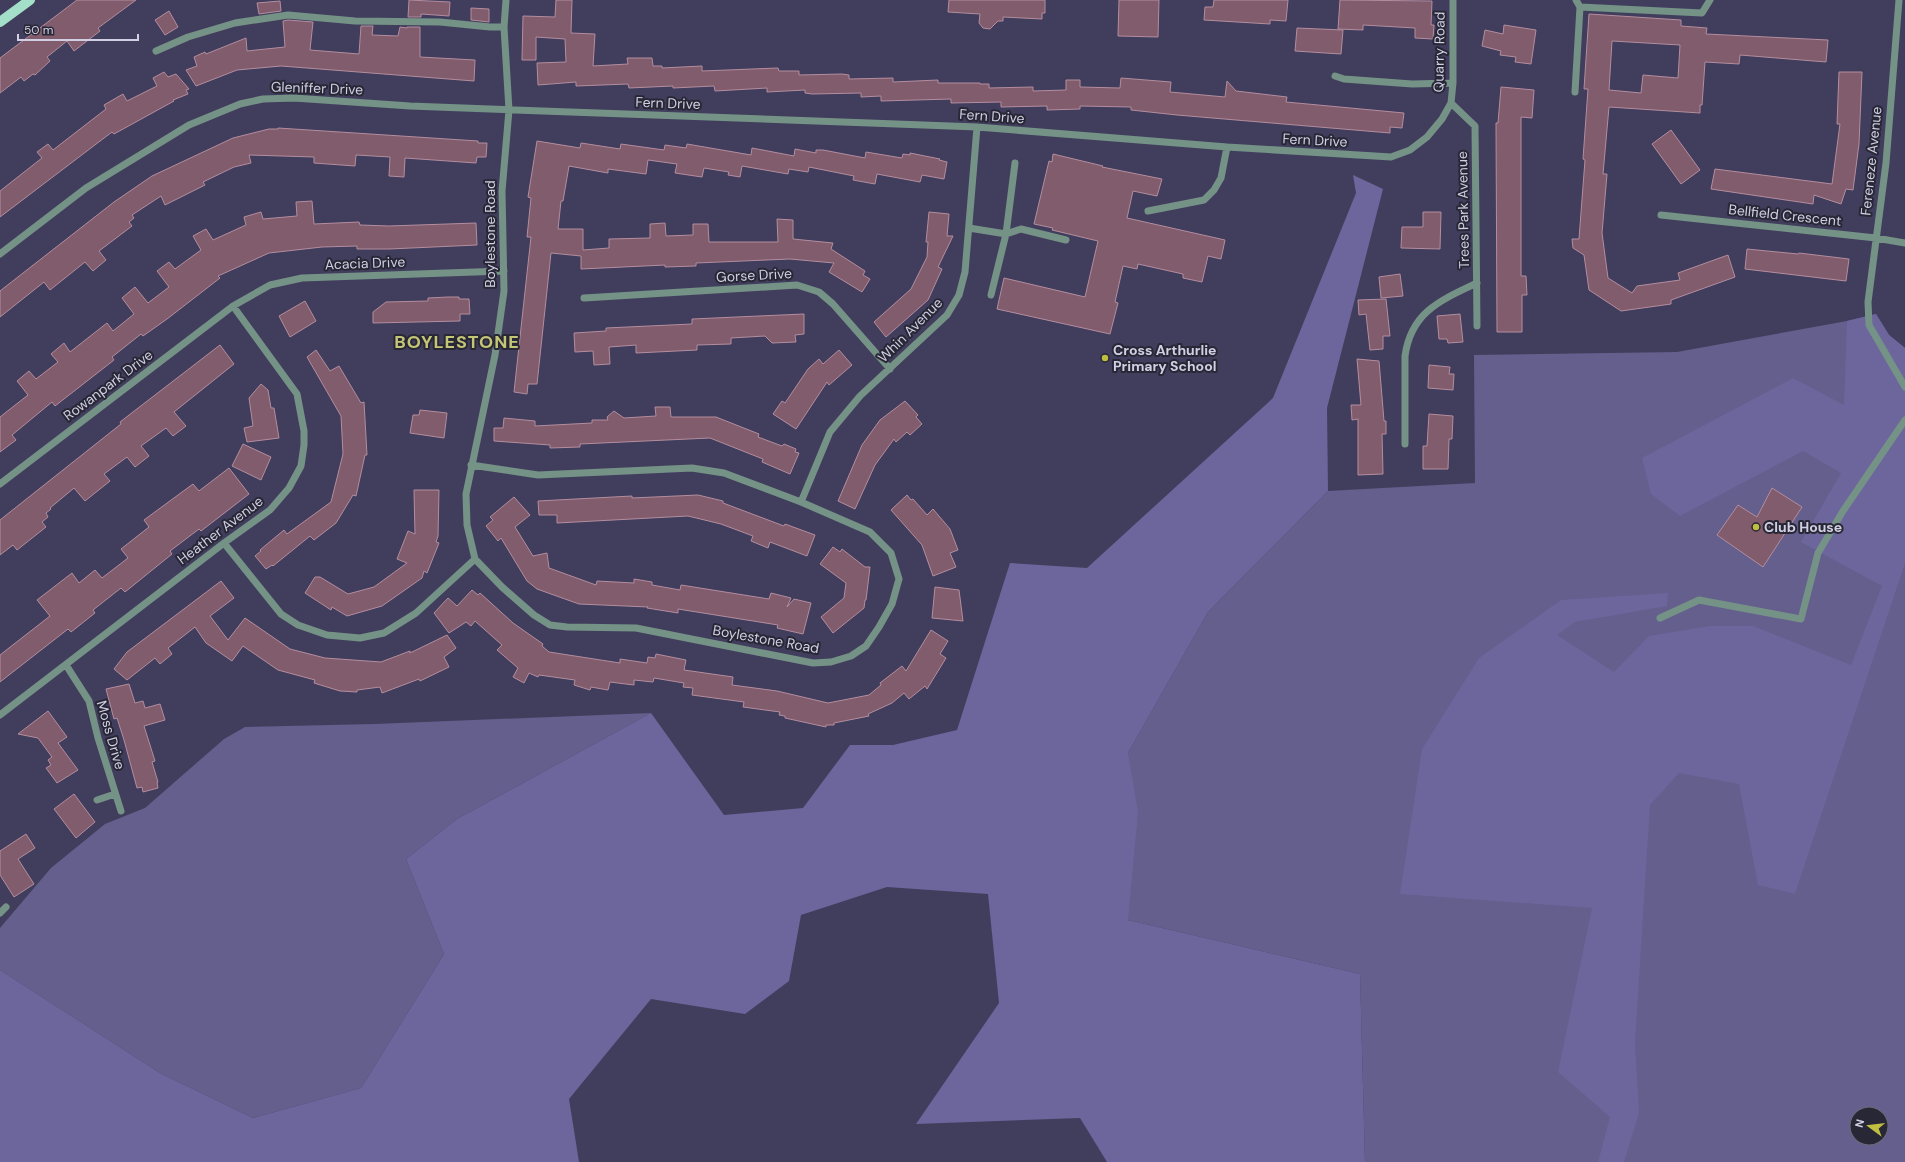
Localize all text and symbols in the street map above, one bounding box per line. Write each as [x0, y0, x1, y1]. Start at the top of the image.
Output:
street label: Quarry Road [1429, 11, 1449, 93]
scale bar [18, 16, 138, 42]
text: 50 m [24, 22, 53, 38]
street label: Gleniffer Drive [271, 77, 363, 99]
street label: Fern Drive [635, 93, 701, 113]
street label: Fern Drive [959, 105, 1025, 127]
street label: Fereneze Avenue [1856, 105, 1886, 216]
street label: Fern Drive [1282, 129, 1348, 151]
street label: Trees Park Avenue [1453, 151, 1473, 269]
street label: Boylestone Road [481, 180, 499, 288]
street label: Bellfield Crescent [1728, 200, 1842, 230]
street label: Acacia Drive [325, 253, 406, 273]
street label: Gorse Drive [716, 264, 792, 286]
street label: Whin Avenue [874, 294, 946, 366]
district label: BOYLESTONE [394, 330, 520, 354]
place label: Cross Arthurlie Primary School [1113, 341, 1216, 375]
street label: Rowanpark Drive [60, 345, 156, 425]
marker: Cross Arthurlie Primary School [1100, 353, 1110, 363]
street label: Heather Avenue [174, 492, 267, 568]
place label: Club House [1764, 518, 1842, 536]
marker: Club House [1751, 522, 1761, 532]
street label: Boylestone Road [711, 621, 821, 657]
street label: Moss Drive [93, 698, 129, 772]
north arrow [1849, 1106, 1889, 1146]
text: N [1852, 1118, 1867, 1129]

